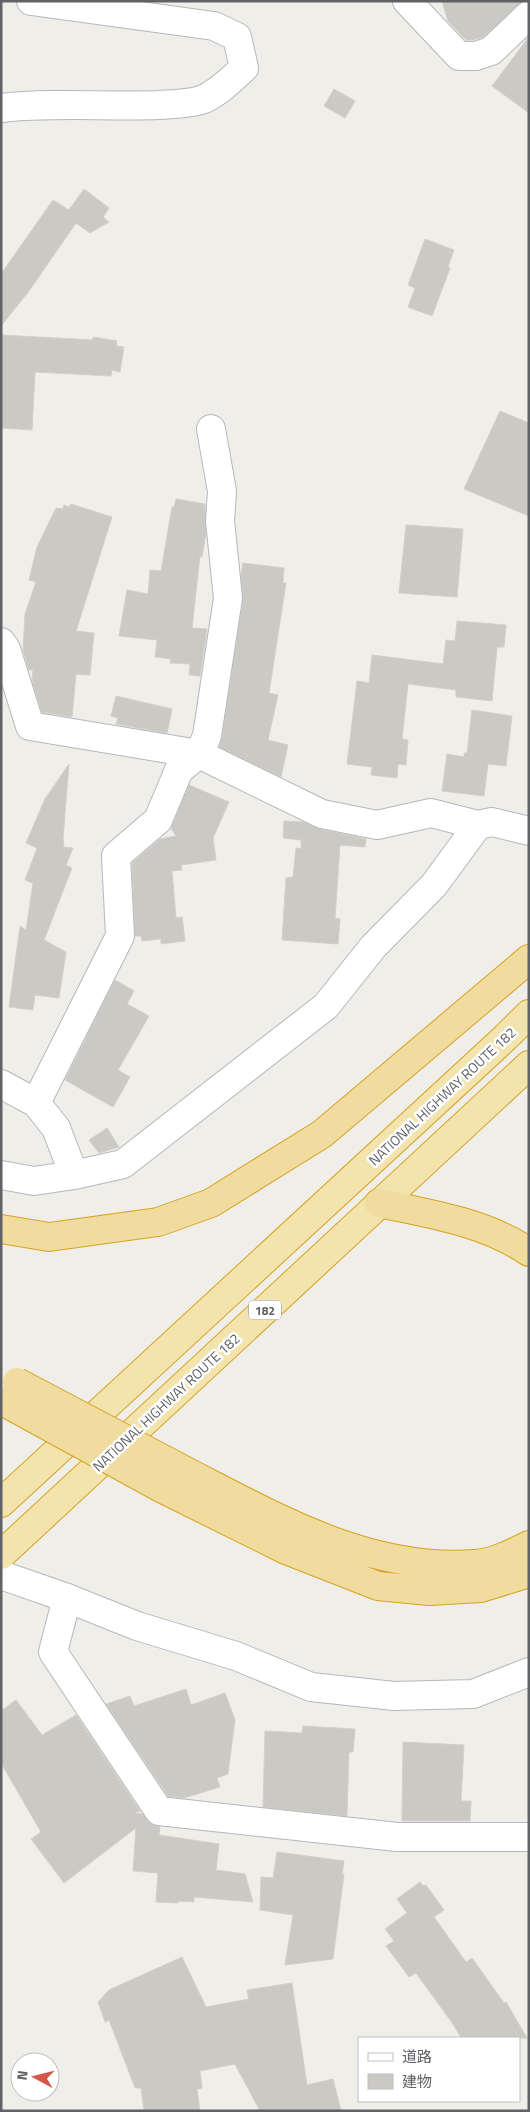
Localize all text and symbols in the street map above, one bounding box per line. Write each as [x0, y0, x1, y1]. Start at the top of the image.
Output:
street label: NATIONAL HIGHWAY ROUTE 182 [364, 1022, 520, 1170]
road number: 182 [249, 1300, 281, 1320]
street label: NATIONAL HIGHWAY ROUTE 182 [88, 1328, 244, 1476]
legend [358, 2037, 520, 2102]
text: 道路 [402, 2045, 432, 2068]
north arrow [10, 2052, 60, 2102]
text: N [11, 2069, 33, 2081]
text: 建物 [402, 2070, 432, 2093]

